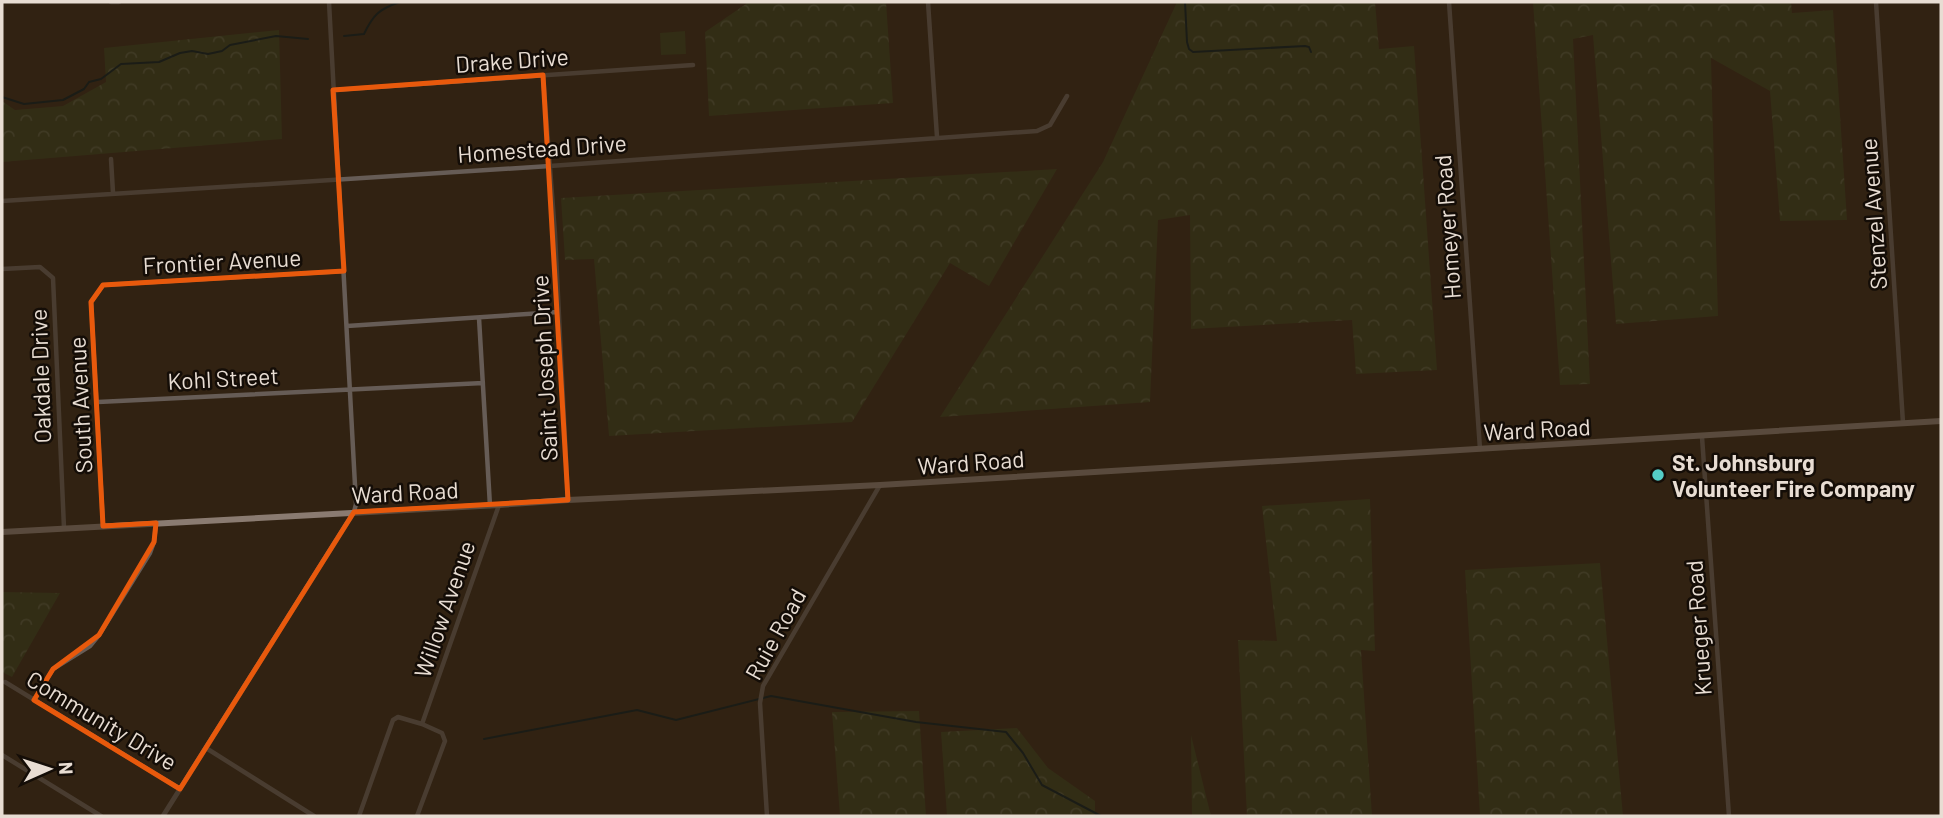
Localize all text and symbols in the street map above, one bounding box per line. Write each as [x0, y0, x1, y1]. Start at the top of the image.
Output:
street label: Drake Drive [454, 42, 570, 78]
street label: Homestead Drive [456, 128, 628, 168]
street label: Stenzel Avenue [1854, 137, 1892, 291]
street label: Homeyer Road [1428, 154, 1466, 300]
street label: Frontier Avenue [142, 243, 302, 279]
street label: Saint Joseph Drive [525, 274, 563, 462]
street label: Oakdale Drive [24, 308, 56, 444]
street label: South Avenue [62, 336, 98, 474]
street label: Kohl Street [167, 361, 279, 395]
street label: Ward Road [1483, 412, 1591, 446]
street label: Ward Road [917, 444, 1025, 480]
place label: St. Johnsburg Volunteer Fire Company [1672, 448, 1915, 502]
marker: St. Johnsburg Volunteer Fire Company [1650, 467, 1666, 483]
street label: Ward Road [351, 475, 459, 509]
street label: Willow Avenue [407, 537, 481, 681]
street label: Krueger Road [1679, 559, 1717, 697]
street label: Ruie Road [739, 583, 811, 685]
street label: Community Drive [22, 664, 182, 776]
north arrow [14, 734, 84, 804]
text: N [55, 761, 78, 775]

